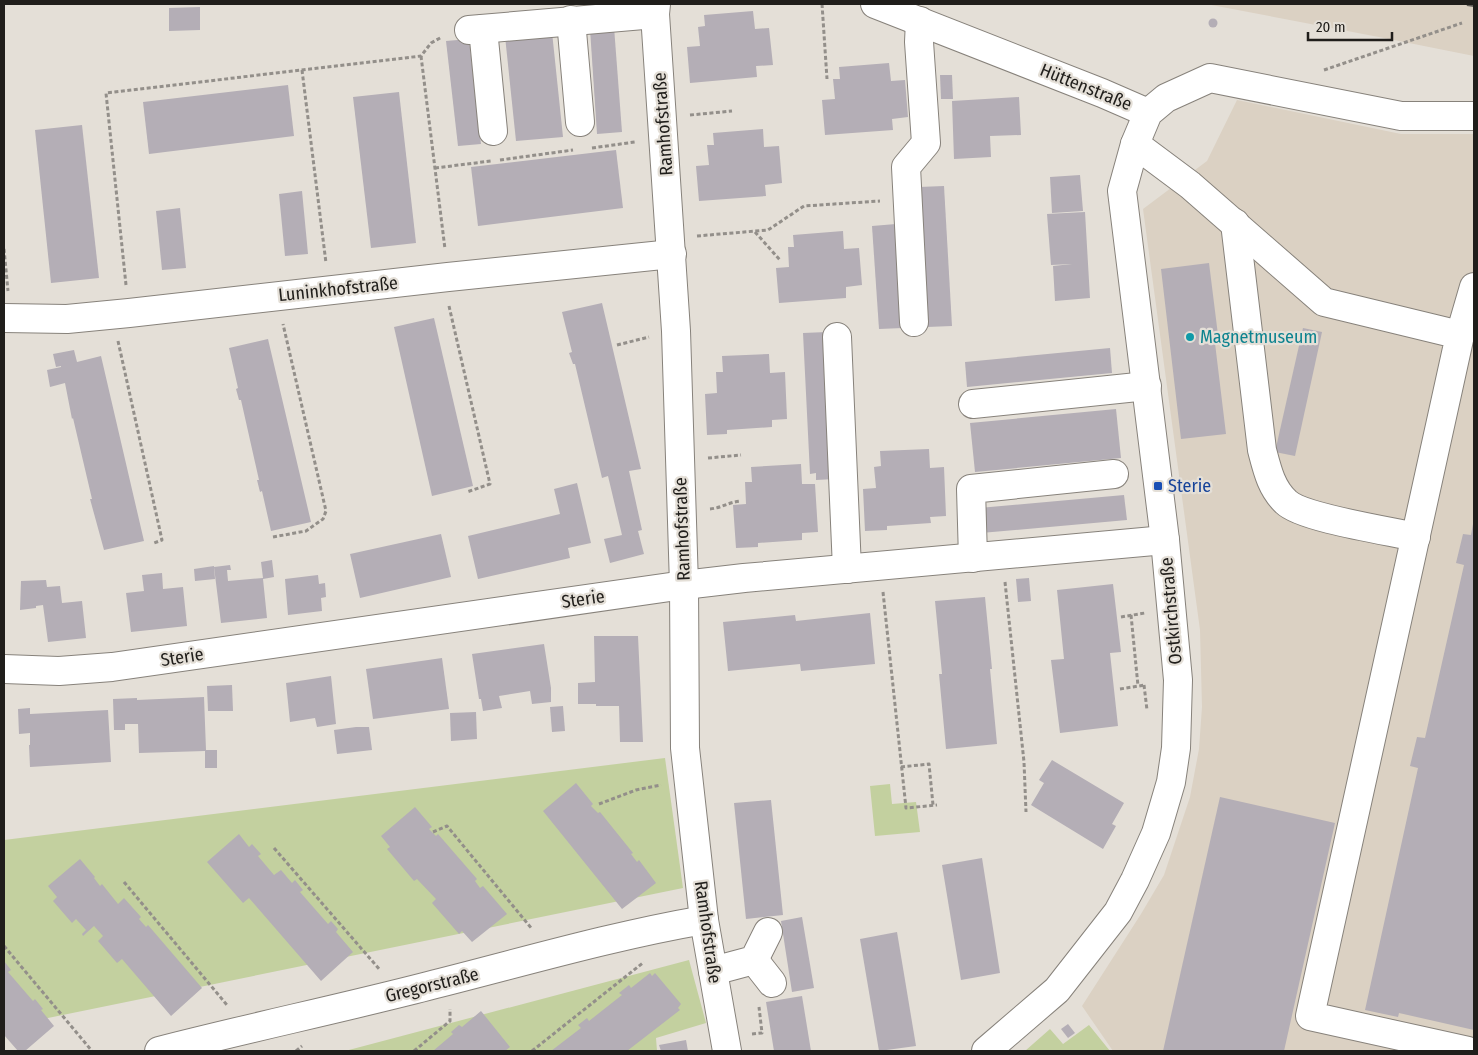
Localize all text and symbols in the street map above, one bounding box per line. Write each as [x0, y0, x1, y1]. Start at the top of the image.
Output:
scale bar [1308, 10, 1392, 42]
text: 20 m [1316, 18, 1346, 36]
street label: Hüttenstraße [1037, 59, 1135, 115]
street label: Ramhofstraße [648, 72, 678, 176]
street label: Luninkhofstraße [277, 272, 399, 306]
place label: Magnetmuseum [1200, 326, 1317, 348]
marker: Magnetmuseum [1184, 331, 1196, 343]
place label: Sterie [1168, 475, 1211, 497]
street label: Ramhofstraße [669, 477, 695, 581]
marker: Sterie [1152, 480, 1164, 492]
street label: Ostkirchstraße [1155, 556, 1187, 665]
street label: Sterie [560, 585, 606, 613]
street label: Sterie [159, 643, 205, 671]
street label: Ramhofstraße [690, 879, 726, 985]
street label: Gregorstraße [383, 963, 481, 1007]

